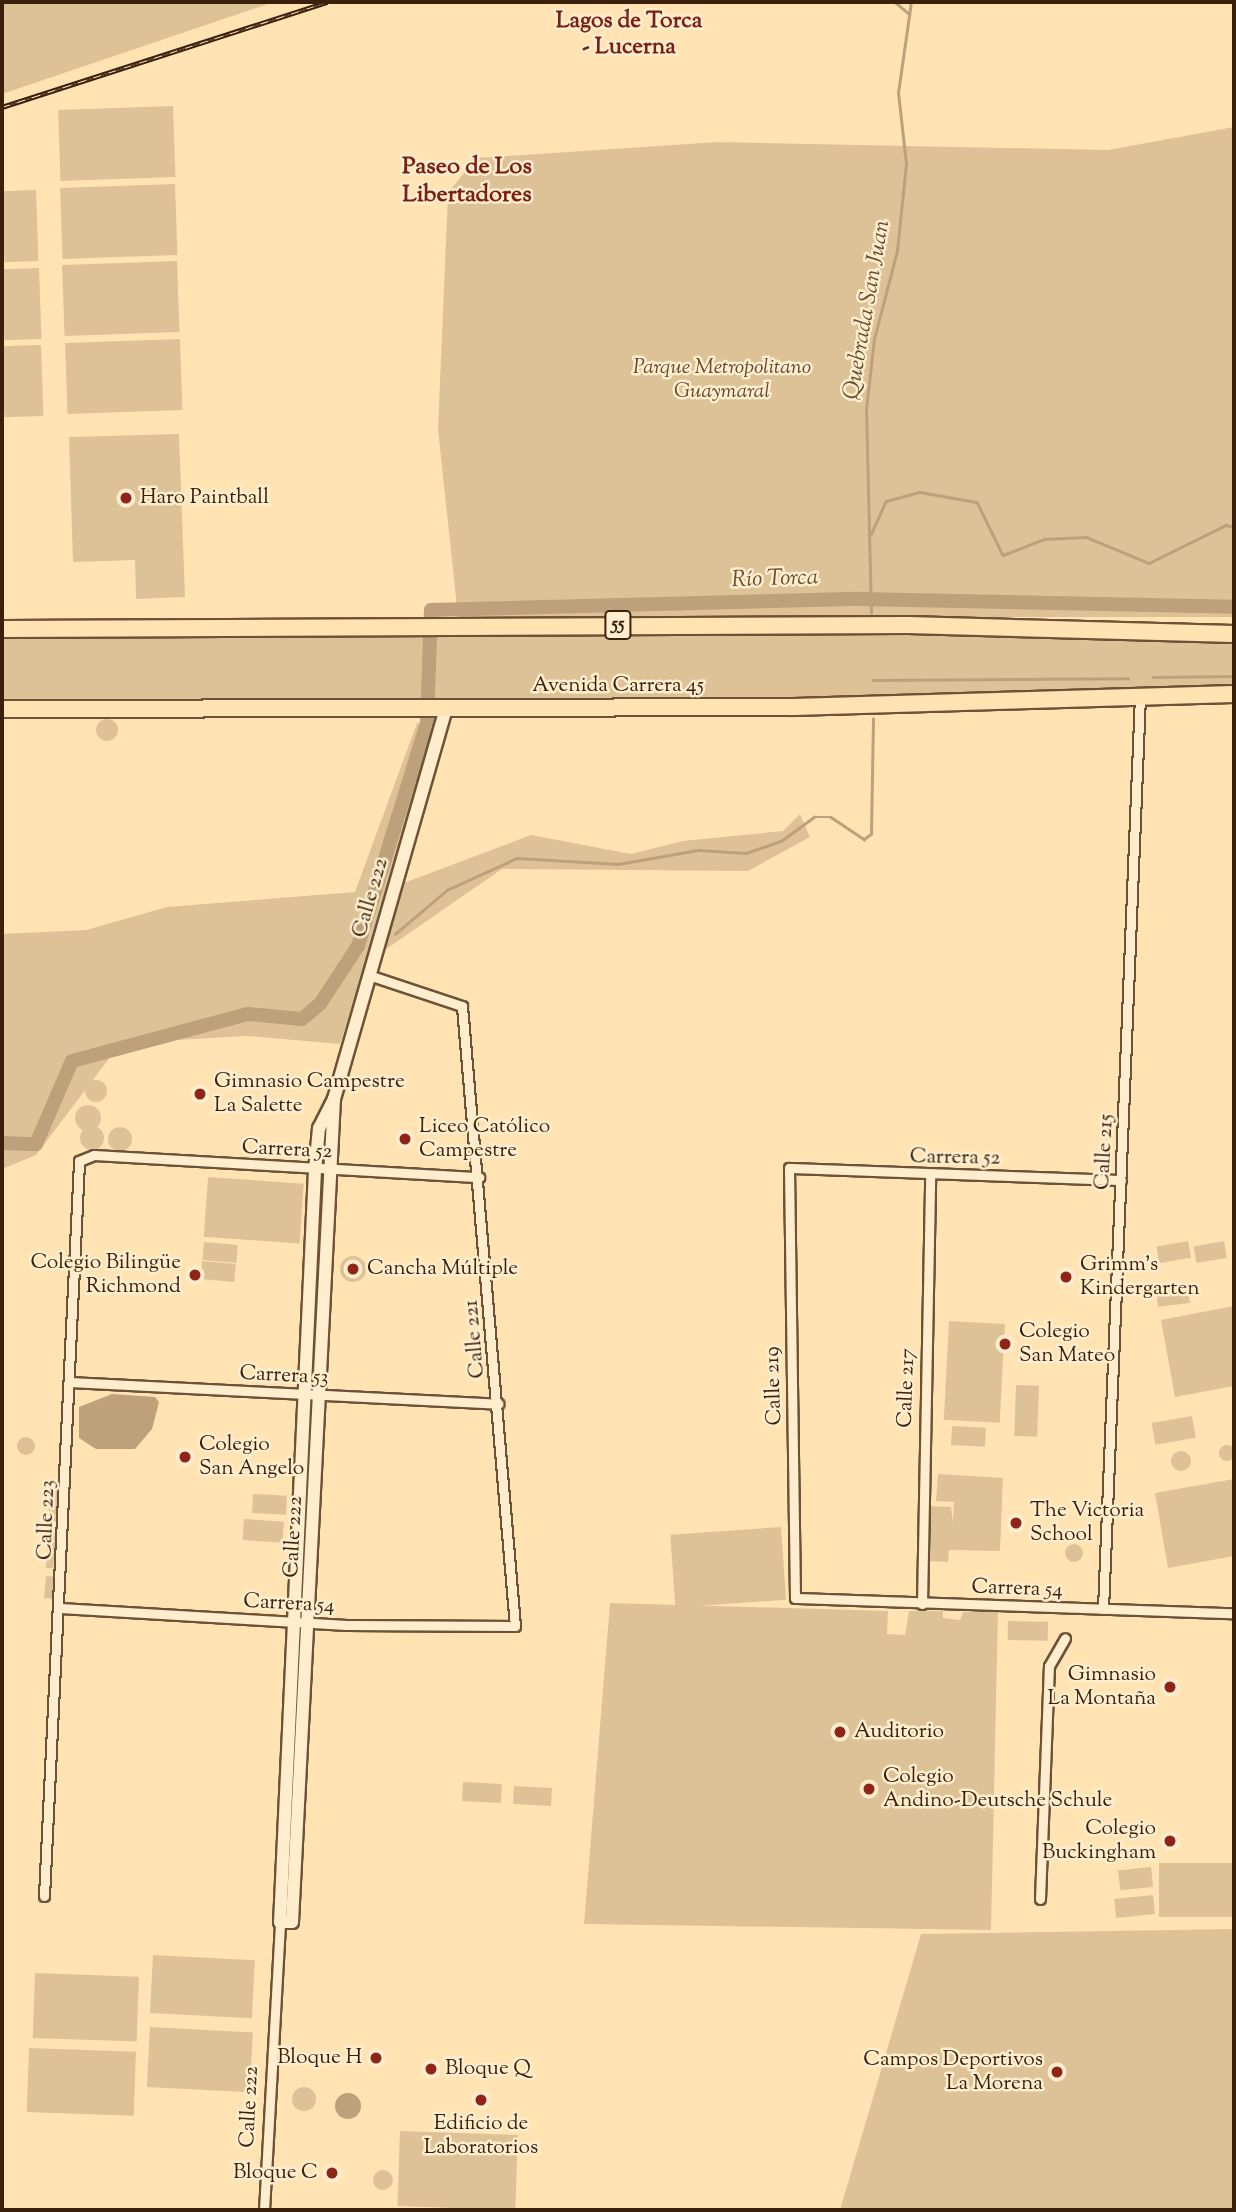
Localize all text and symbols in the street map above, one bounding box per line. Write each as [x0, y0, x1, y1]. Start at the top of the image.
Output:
district label: Lagos de Torca - Lucerna [556, 8, 702, 62]
district label: Paseo de Los Libertadores [402, 154, 532, 210]
water label: Quebrada San Juan [839, 218, 897, 402]
park label: Parque Metropolitano Guaymaral [633, 355, 811, 405]
place label: Haro Paintball [140, 485, 269, 511]
marker: Haro Paintball [118, 490, 134, 506]
water label: Río Torca [731, 565, 819, 595]
road number: 55 [604, 610, 632, 640]
street label: Avenida Carrera 45 [532, 673, 704, 699]
street label: Calle 222 [348, 855, 394, 941]
place label: Gimnasio Campestre La Salette [214, 1069, 405, 1119]
marker: Gimnasio Campestre La Salette [192, 1086, 208, 1102]
street label: Calle 215 [1090, 1113, 1120, 1191]
place label: Liceo Católico Campestre [419, 1114, 550, 1164]
marker: Liceo Católico Campestre [397, 1131, 413, 1147]
street label: Carrera 52 [241, 1135, 333, 1165]
street label: Carrera 52 [909, 1145, 1001, 1171]
place label: Colegio Bilingüe Richmond [30, 1250, 181, 1300]
place label: Grimm's Kindergarten [1080, 1252, 1200, 1302]
place label: Cancha Múltiple [367, 1256, 518, 1282]
marker: Cancha Múltiple [345, 1261, 361, 1277]
marker: Colegio Bilingüe Richmond [187, 1267, 203, 1283]
marker: Grimm's Kindergarten [1058, 1269, 1074, 1285]
street label: Calle 221 [459, 1299, 491, 1379]
place label: Colegio San Mateo [1019, 1319, 1115, 1369]
marker: Colegio San Mateo [997, 1336, 1013, 1352]
street label: Calle 219 [760, 1346, 788, 1426]
street label: Calle 217 [893, 1348, 921, 1428]
street label: Carrera 53 [239, 1361, 329, 1391]
place label: Colegio San Angelo [199, 1432, 304, 1482]
marker: Colegio San Angelo [177, 1449, 193, 1465]
street label: Calle 223 [33, 1479, 61, 1561]
street label: Calle 222 [279, 1496, 309, 1578]
place label: The Victoria School [1030, 1498, 1144, 1548]
marker: The Victoria School [1008, 1515, 1024, 1531]
street label: Carrera 54 [971, 1575, 1063, 1603]
street label: Carrera 54 [243, 1589, 335, 1619]
place label: Gimnasio La Montaña [1048, 1662, 1156, 1712]
marker: Gimnasio La Montaña [1162, 1679, 1178, 1695]
place label: Auditorio [854, 1719, 944, 1745]
marker: Auditorio [832, 1724, 848, 1740]
place label: Colegio Andino-Deutsche Schule [883, 1764, 1112, 1814]
marker: Colegio Andino-Deutsche Schule [861, 1781, 877, 1797]
place label: Colegio Buckingham [1042, 1816, 1156, 1866]
marker: Colegio Buckingham [1162, 1833, 1178, 1849]
place label: Bloque H [277, 2045, 362, 2071]
place label: Campos Deportivos La Morena [863, 2047, 1043, 2097]
marker: Bloque H [368, 2050, 384, 2066]
place label: Bloque Q [445, 2056, 531, 2082]
marker: Bloque Q [423, 2061, 439, 2077]
marker: Campos Deportivos La Morena [1049, 2064, 1065, 2080]
street label: Calle 222 [235, 2066, 265, 2148]
marker: Edificio de Laboratorios [473, 2092, 489, 2108]
place label: Edificio de Laboratorios [424, 2111, 538, 2161]
place label: Bloque C [233, 2160, 318, 2186]
marker: Bloque C [324, 2165, 340, 2181]

